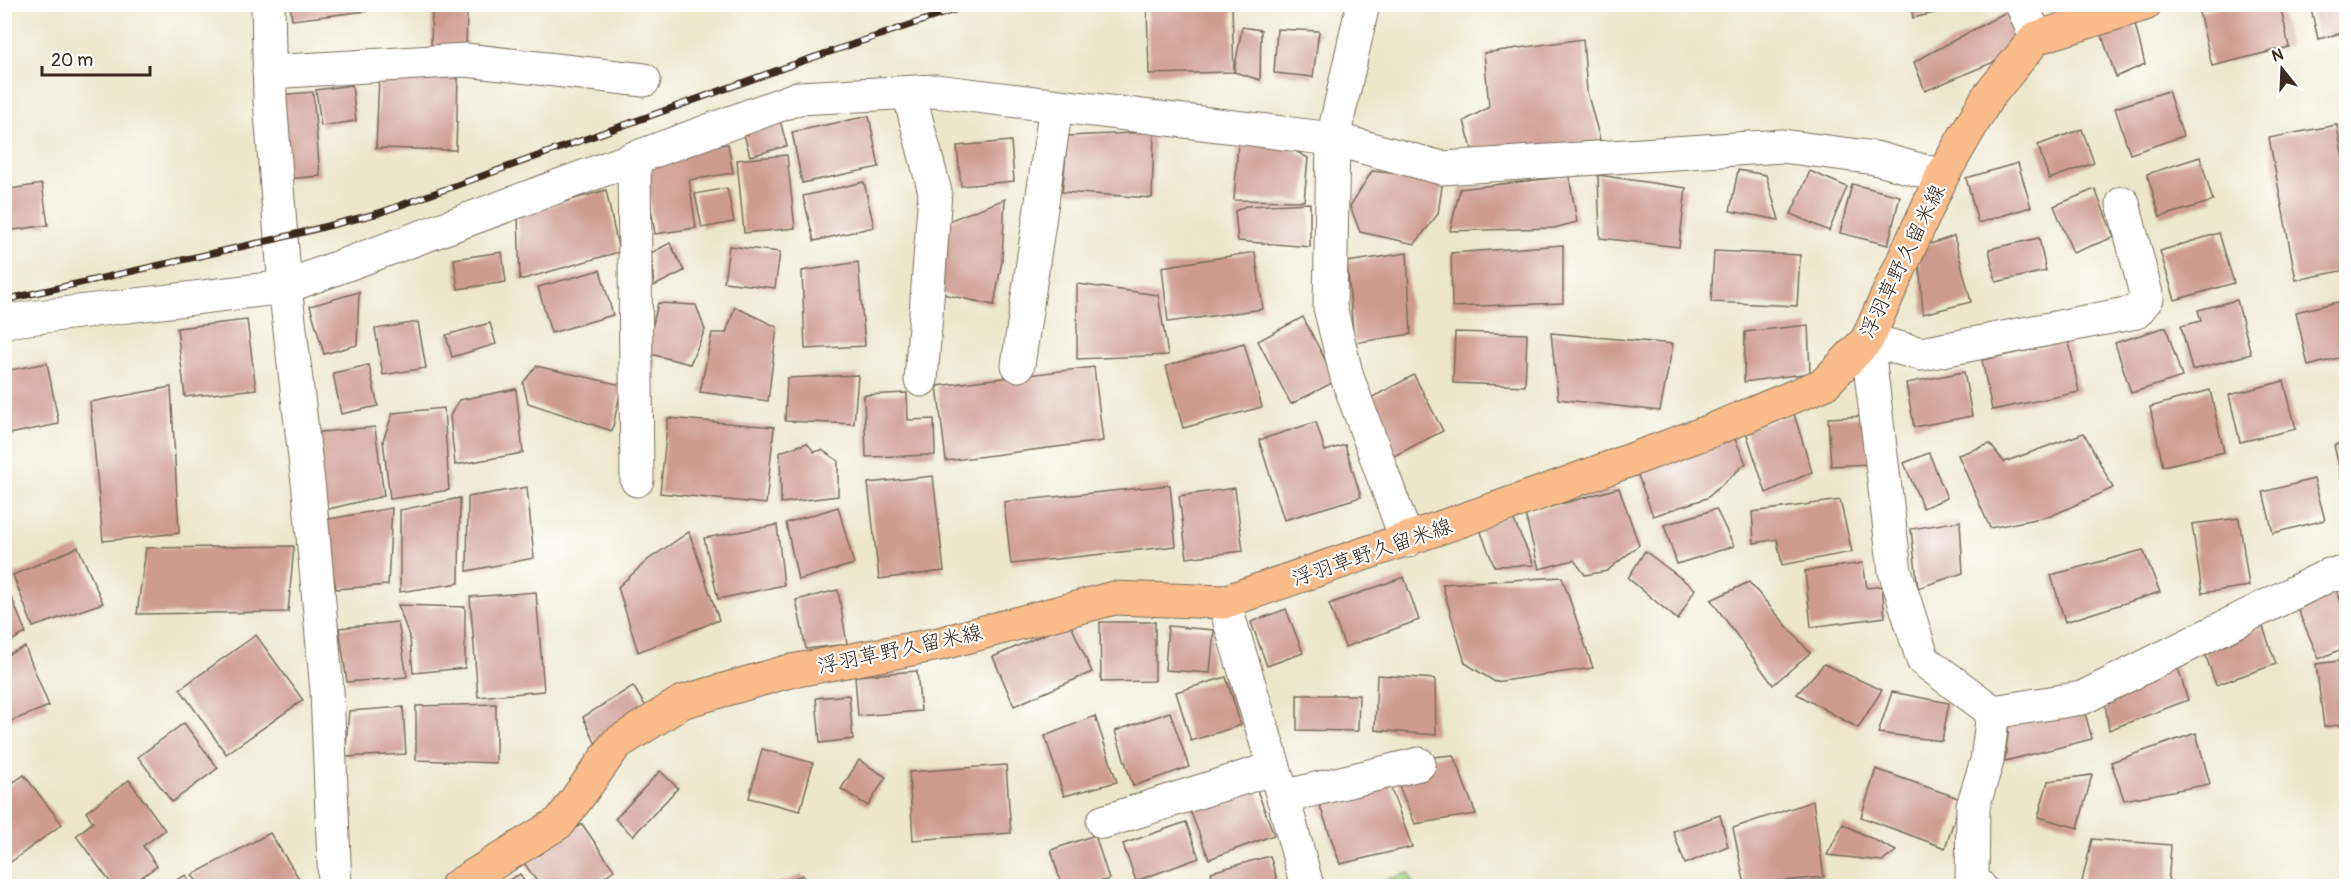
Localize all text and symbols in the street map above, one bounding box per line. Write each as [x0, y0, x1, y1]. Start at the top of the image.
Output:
scale bar [42, 39, 150, 77]
north arrow [2252, 39, 2312, 99]
text: N [2269, 44, 2286, 67]
text: 20 m [51, 49, 93, 72]
street label: 浮羽草野久留米線 [1853, 180, 1951, 343]
street label: 浮羽草野久留米線 [1288, 512, 1456, 593]
street label: 浮羽草野久留米線 [815, 619, 985, 680]

